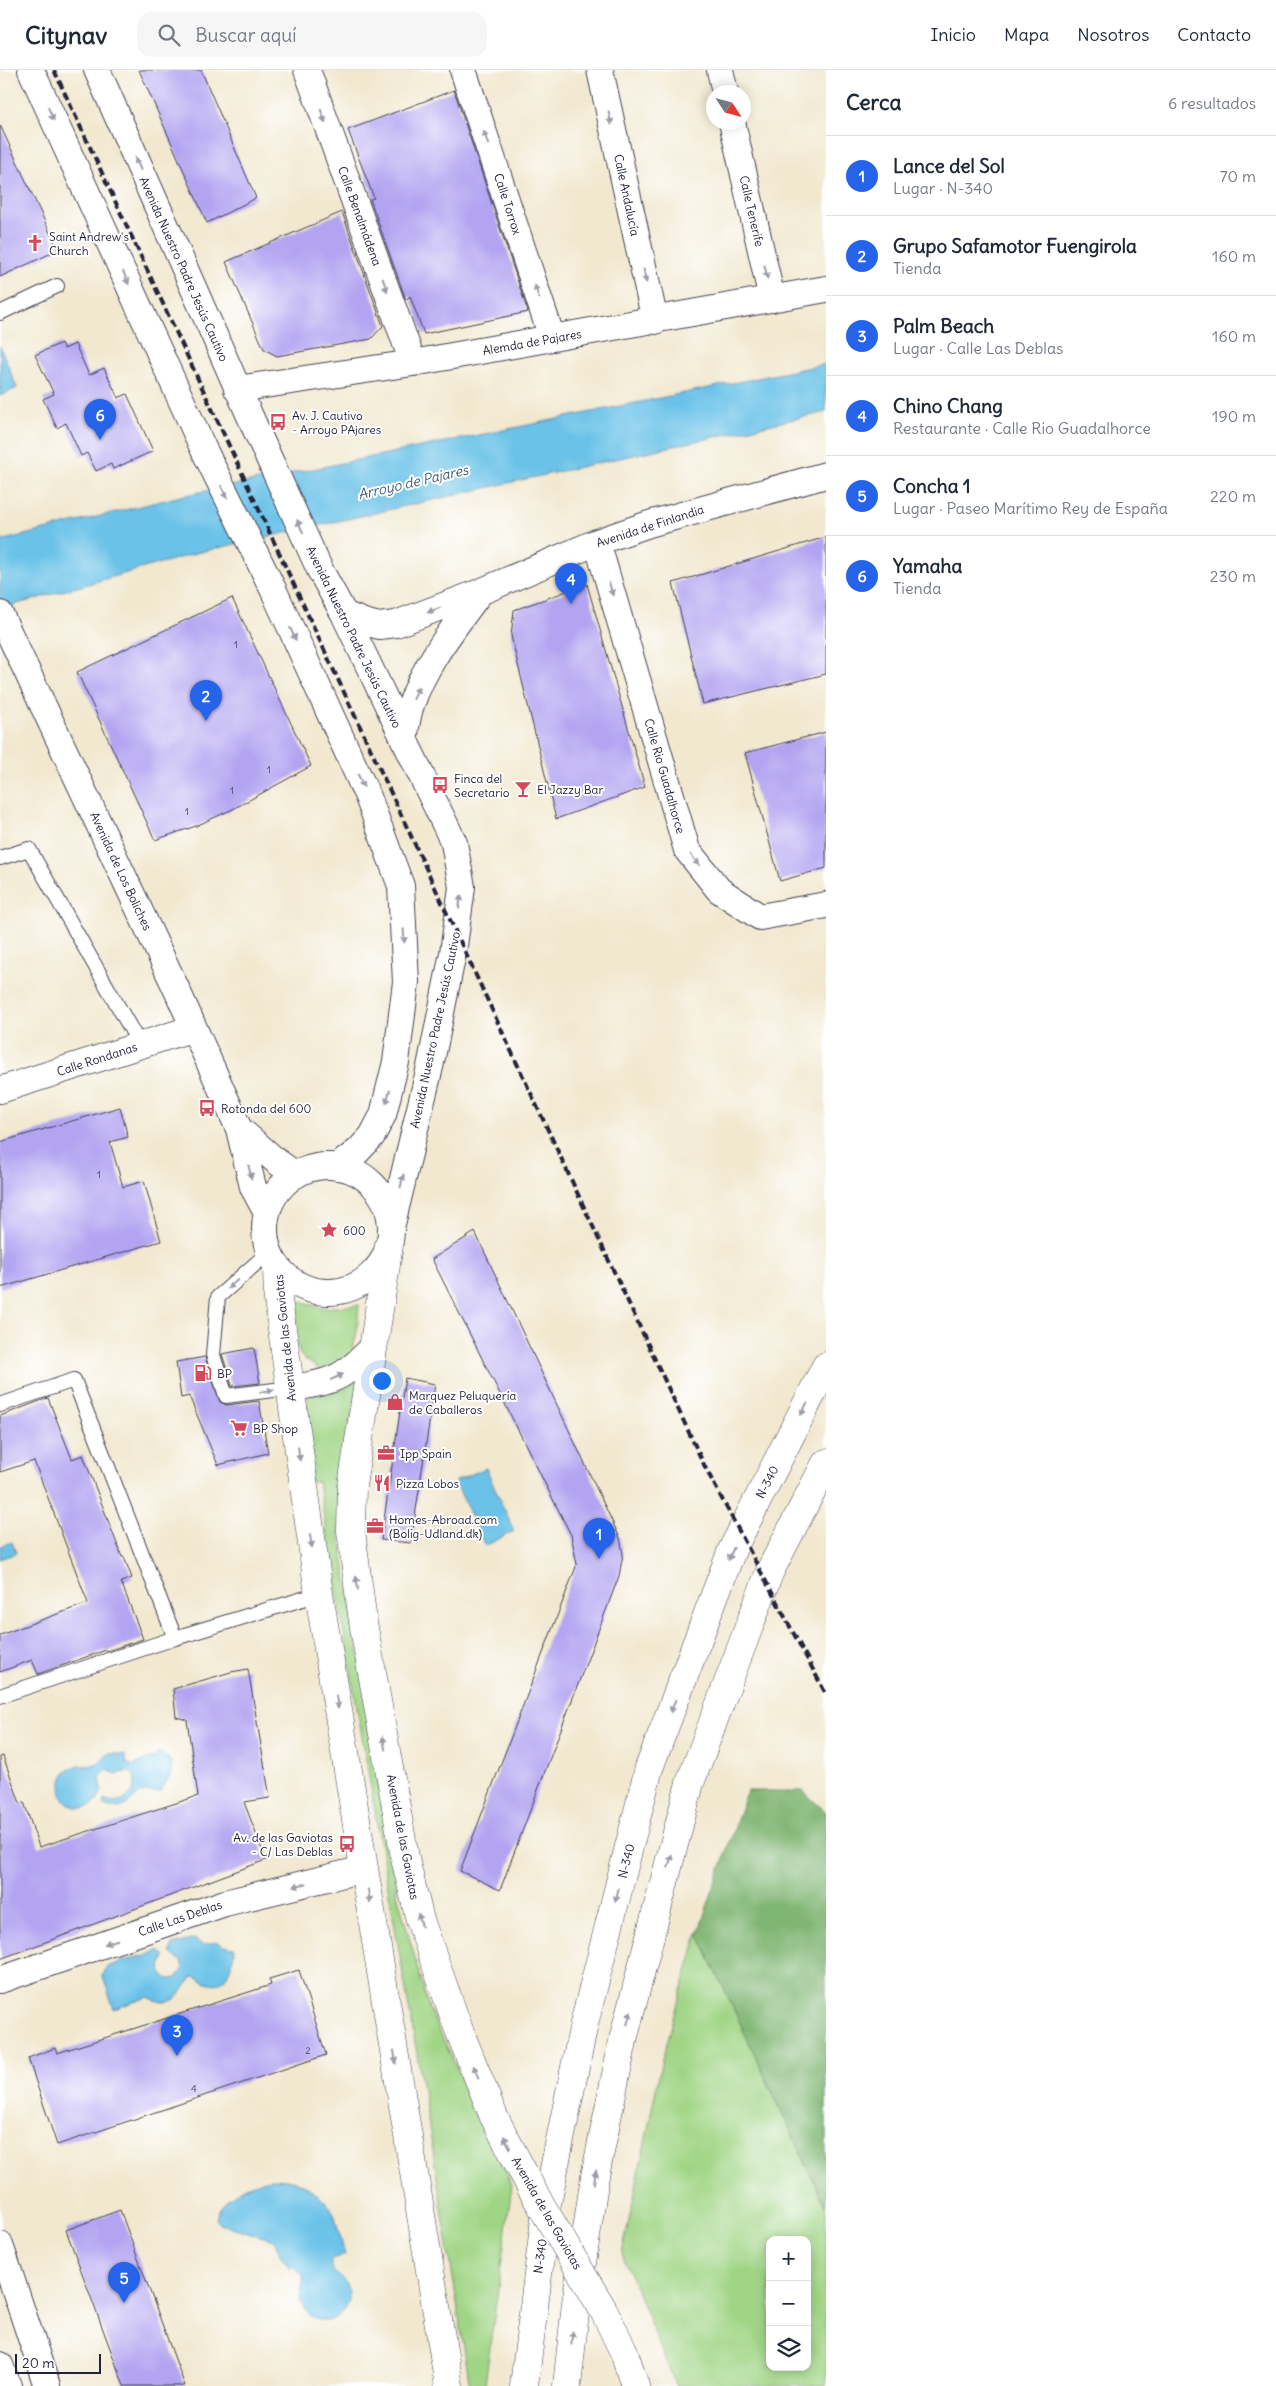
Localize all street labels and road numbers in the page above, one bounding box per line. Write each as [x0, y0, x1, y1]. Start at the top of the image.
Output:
street label: Calle Andalucía [611, 153, 643, 237]
street label: Calle Benalmádena [335, 164, 385, 268]
street label: Calle Torrox [491, 171, 525, 237]
street label: Avenida Nuestro Padre Jesús Cautivo [136, 174, 232, 364]
street label: Calle Tenerife [737, 174, 767, 248]
street label: Alemda de Pajares [481, 326, 583, 358]
street label: Avenida de Finlandia [594, 501, 706, 550]
street label: Avenida Nuestro Padre Jesús Cautivo [303, 544, 405, 731]
street label: Calle Rio Guadalhorce [641, 717, 689, 835]
street label: Avenida de Los Boliches [87, 809, 155, 933]
street label: Avenida Nuestro Padre Jesús Cautivo [407, 930, 463, 1130]
street label: Calle Rondanas [55, 1039, 139, 1079]
street label: Avenida de las Gaviotas [271, 1274, 299, 1402]
street label: N-340 [752, 1463, 782, 1501]
street label: Avenida de las Gaviotas [383, 1773, 423, 1901]
street label: N-340 [615, 1842, 638, 1880]
street label: Calle Las Deblas [136, 1897, 224, 1939]
street label: Avenida de las Gaviotas [509, 2154, 585, 2272]
street label: N-340 [530, 2238, 550, 2274]

